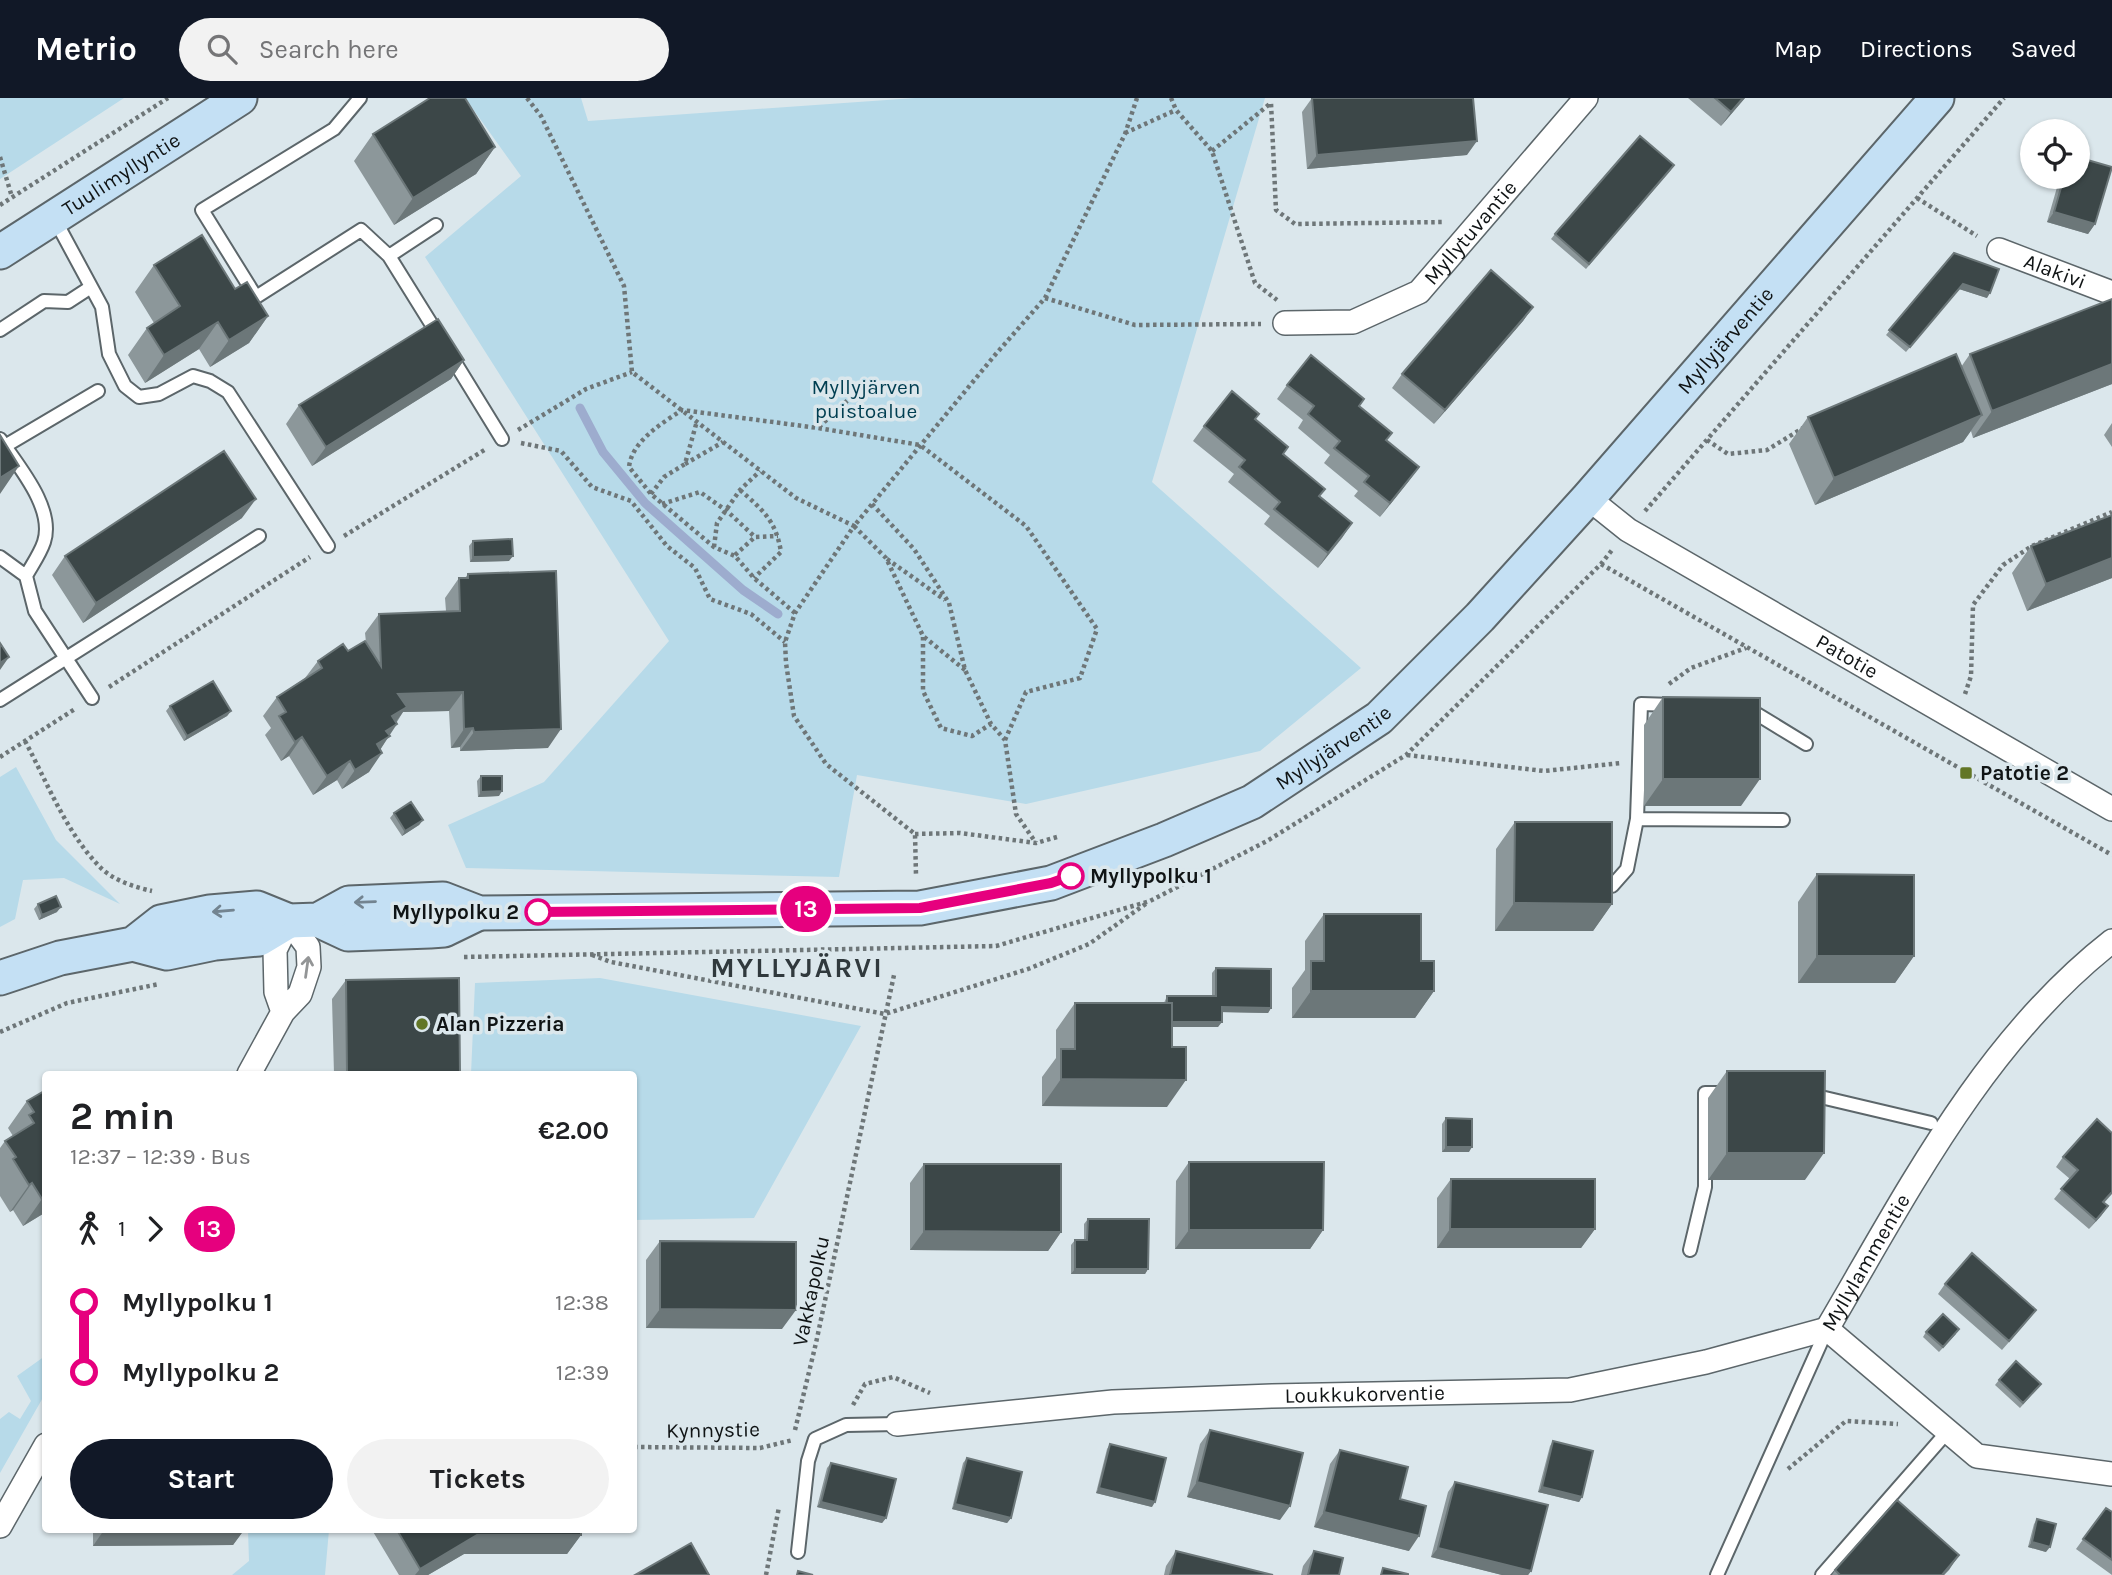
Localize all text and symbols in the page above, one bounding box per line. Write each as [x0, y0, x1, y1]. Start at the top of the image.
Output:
search box [179, 18, 669, 81]
text: Metrio [35, 30, 137, 68]
icon: search [203, 30, 241, 68]
text: Search here [259, 34, 399, 65]
text: Map [1774, 35, 1822, 63]
text: Directions [1860, 35, 1973, 63]
text: Saved [2011, 35, 2077, 63]
map controls [2020, 119, 2090, 189]
button: locate [2020, 119, 2090, 189]
street label: Tuulimyllyntie [58, 128, 185, 221]
street label: Myllytuvantie [1419, 176, 1522, 289]
street label: Alakivi [2021, 249, 2089, 294]
street label: Myllyjärventie [1672, 282, 1779, 399]
park label: Myllyjärven puistoalue [812, 375, 920, 423]
street label: Patotie [1812, 629, 1882, 684]
street label: Myllyjärventie [1271, 701, 1396, 795]
place label: Patotie 2 [1980, 761, 2069, 785]
marker: Patotie 2 [1958, 765, 1974, 781]
marker: Myllypolku 1 [1058, 863, 1084, 889]
place label: Myllypolku 1 [1090, 864, 1212, 888]
line badge: 13 [774, 886, 838, 932]
text: 13 [794, 895, 818, 923]
one-way arrow [354, 896, 377, 909]
marker: Myllypolku 2 [525, 899, 551, 925]
place label: Myllypolku 2 [392, 900, 519, 924]
one-way arrow [212, 905, 235, 918]
district label: MYLLYJÄRVI [710, 951, 884, 984]
one-way arrow [301, 956, 314, 979]
place label: Alan Pizzeria [436, 1012, 565, 1036]
marker: Alan Pizzeria [414, 1016, 430, 1032]
text: 2 min [70, 1094, 175, 1139]
text: €2.00 [538, 1115, 609, 1146]
text: 12:37 – 12:39 · Bus [70, 1143, 251, 1170]
street label: Myllylammentie [1817, 1190, 1915, 1335]
icon: walk [70, 1210, 108, 1248]
icon: forward [136, 1210, 174, 1248]
text: 1 [118, 1215, 126, 1242]
text: 13 [198, 1215, 221, 1243]
street label: Vakkapolku [788, 1234, 834, 1348]
text: Myllypolku 1 [122, 1287, 273, 1318]
text: 12:38 [555, 1289, 609, 1316]
text: Myllypolku 2 [122, 1357, 279, 1388]
text: 12:39 [556, 1359, 609, 1386]
street label: Loukkukorventie [1284, 1381, 1445, 1408]
street label: Kynnystie [666, 1417, 760, 1443]
button: Start [70, 1439, 333, 1519]
button: Tickets [347, 1439, 609, 1519]

